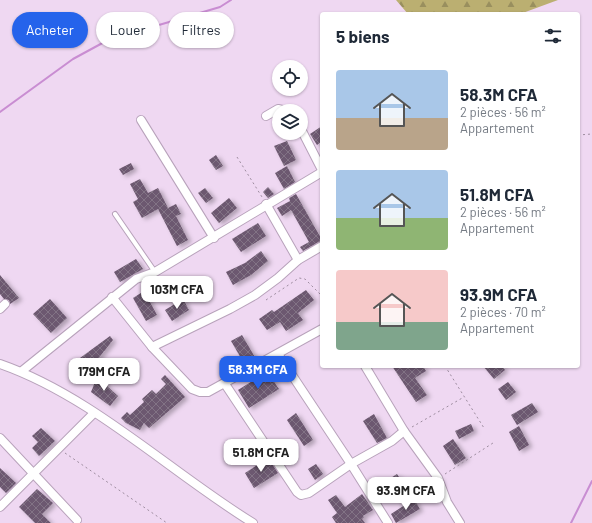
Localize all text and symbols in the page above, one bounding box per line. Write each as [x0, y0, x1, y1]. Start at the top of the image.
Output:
chip: Acheter [12, 12, 88, 48]
chip: Louer [96, 12, 160, 48]
chip: Filtres [168, 12, 234, 48]
icon: filters [542, 25, 564, 47]
text: 5 biens [336, 26, 390, 46]
map controls [272, 60, 308, 140]
button: locate [272, 60, 308, 96]
text: 58.3M CFA [460, 84, 538, 104]
icon: home [368, 86, 416, 134]
button: layers [272, 104, 308, 140]
text: 2 pièces · 56 m² [460, 104, 546, 120]
text: Appartement [460, 120, 535, 136]
text: 51.8M CFA [460, 184, 534, 204]
icon: home [368, 186, 416, 234]
text: 2 pièces · 56 m² [460, 204, 546, 220]
text: Appartement [460, 220, 535, 236]
pin: 103M CFA [136, 276, 218, 310]
text: 103M CFA [150, 281, 204, 297]
text: 93.9M CFA [460, 284, 537, 304]
icon: home [368, 286, 416, 334]
text: 2 pièces · 70 m² [460, 304, 546, 320]
text: Appartement [460, 320, 535, 336]
pin: 58.3M CFA [212, 356, 304, 390]
pin: 179M CFA [63, 358, 145, 392]
text: 58.3M CFA [228, 361, 288, 377]
text: 179M CFA [78, 363, 130, 379]
pin: 51.8M CFA [215, 439, 307, 473]
text: 51.8M CFA [233, 444, 289, 460]
pin: 93.9M CFA [360, 477, 452, 511]
text: 93.9M CFA [376, 482, 436, 498]

